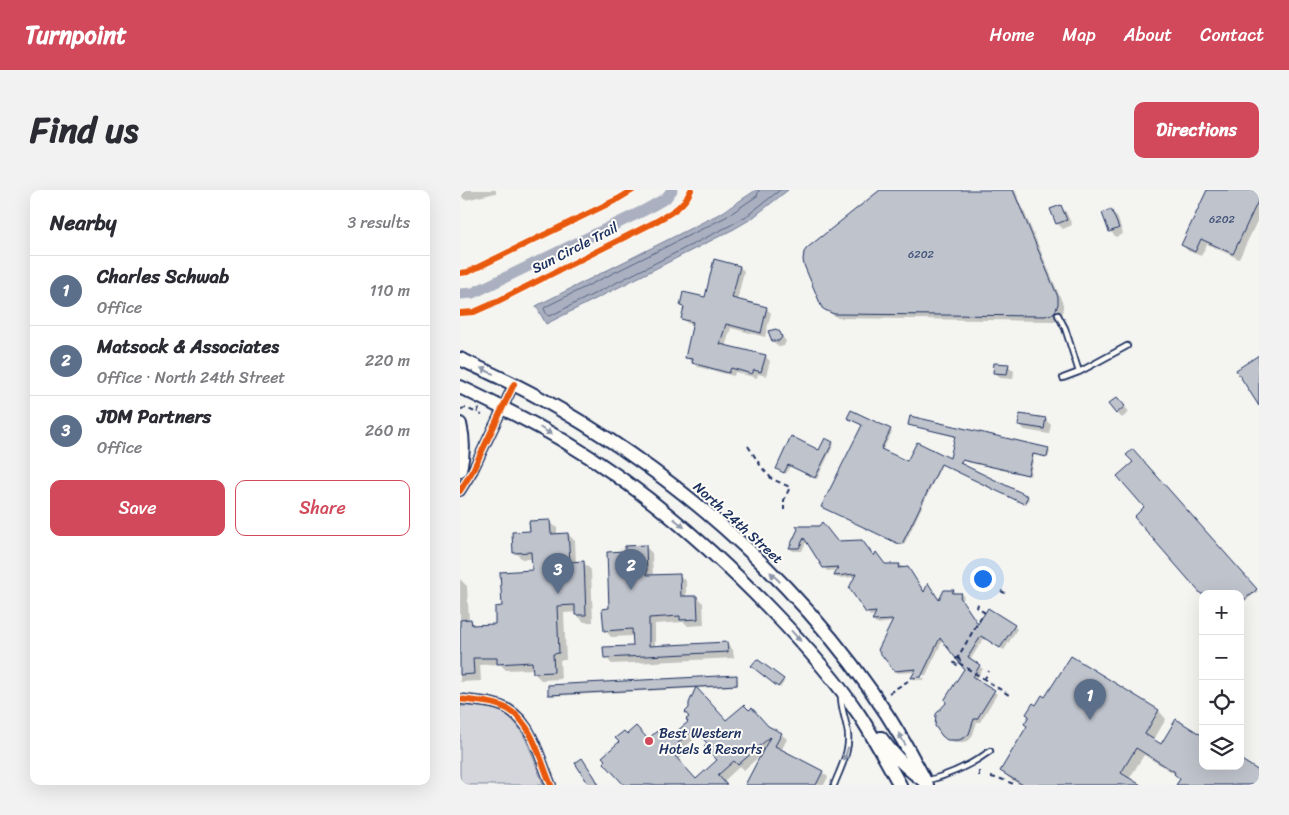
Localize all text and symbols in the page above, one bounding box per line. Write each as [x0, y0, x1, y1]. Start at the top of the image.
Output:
text: Turnpoint [25, 14, 127, 56]
text: Home [990, 19, 1035, 51]
text: Map [1063, 19, 1096, 51]
text: About [1124, 19, 1172, 51]
text: Contact [1200, 19, 1264, 51]
text: Find us [30, 99, 138, 161]
button: Directions [1134, 102, 1259, 158]
text: Nearby [50, 204, 116, 242]
text: 3 results [347, 208, 410, 237]
house number: 6202 [1209, 210, 1236, 229]
street label: Sun Circle Trail [527, 215, 624, 281]
house number: 6202 [908, 245, 935, 264]
text: Charles Schwab [97, 260, 229, 293]
text: 1 [63, 276, 69, 305]
text: 110 m [370, 276, 410, 305]
text: Office [97, 293, 142, 322]
text: Matsock & Associates [97, 330, 279, 363]
text: 2 [61, 346, 71, 375]
text: 220 m [365, 346, 410, 375]
text: Office · North 24th Street [97, 363, 285, 392]
one-way arrow [480, 367, 494, 375]
text: JDM Partners [97, 400, 211, 433]
text: 3 [62, 416, 70, 445]
text: 260 m [365, 416, 410, 445]
one-way arrow [539, 426, 553, 435]
text: Office [97, 433, 142, 462]
street label: North 24th Street [687, 475, 789, 571]
button: Save [50, 480, 225, 536]
button: Share [235, 480, 410, 536]
one-way arrow [672, 518, 685, 529]
pin: 2 [615, 549, 647, 590]
pin: 3 [542, 553, 574, 594]
your location [970, 566, 996, 592]
one-way arrow [769, 571, 781, 583]
map controls [1199, 590, 1244, 770]
button: + [1199, 590, 1244, 635]
one-way arrow [790, 630, 802, 642]
button: − [1199, 635, 1244, 680]
pin: 1 [1074, 679, 1106, 720]
button: locate [1199, 680, 1244, 725]
place label: Best Western Hotels & Resorts [659, 721, 763, 762]
button: layers [1199, 725, 1244, 770]
one-way arrow [898, 731, 906, 746]
marker: Best Western Hotels & Resorts [643, 735, 655, 747]
one-way arrow [841, 747, 849, 762]

